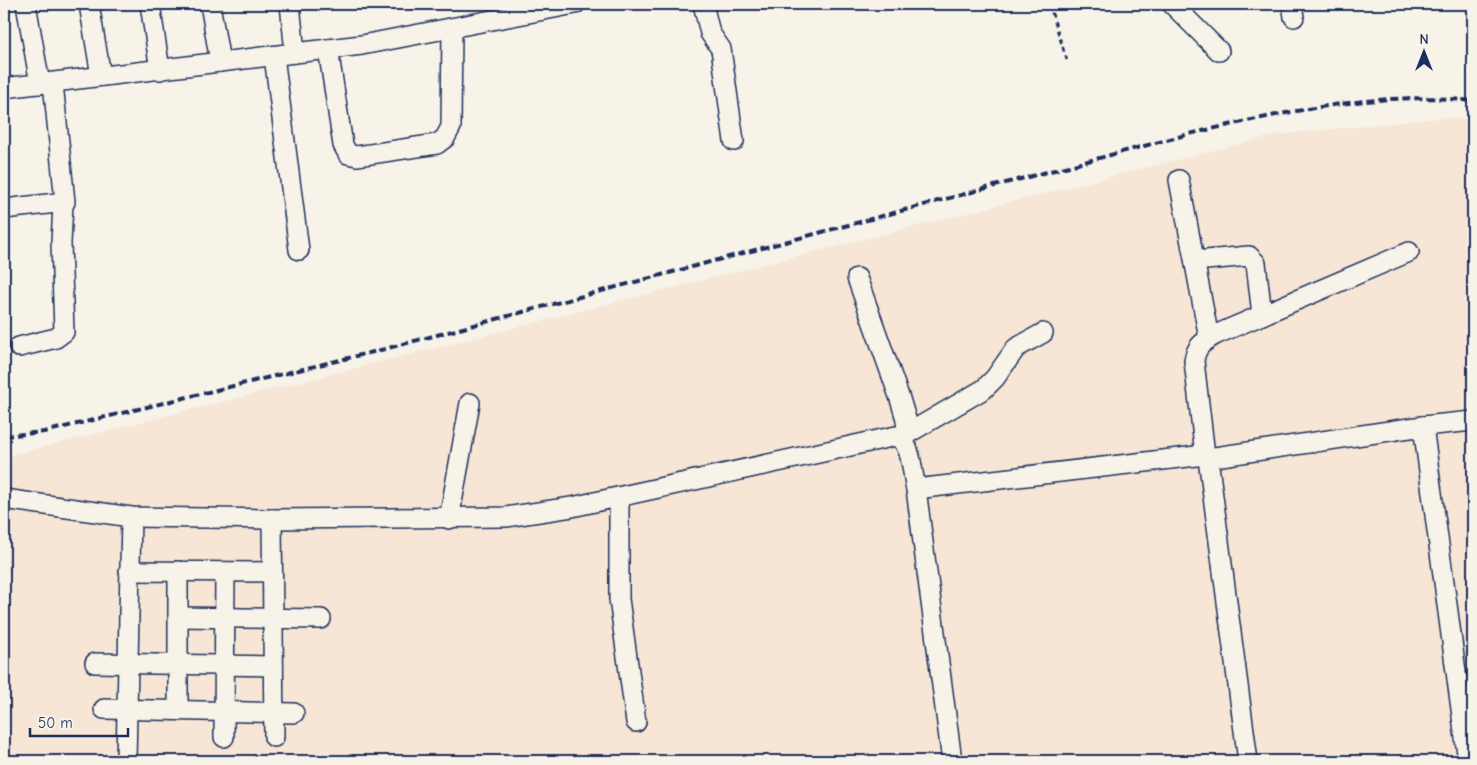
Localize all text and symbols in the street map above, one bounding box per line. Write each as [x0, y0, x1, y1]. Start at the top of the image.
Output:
north arrow [1400, 28, 1450, 78]
text: N [1419, 31, 1429, 48]
scale bar [30, 705, 128, 737]
text: 50 m [38, 714, 73, 732]

